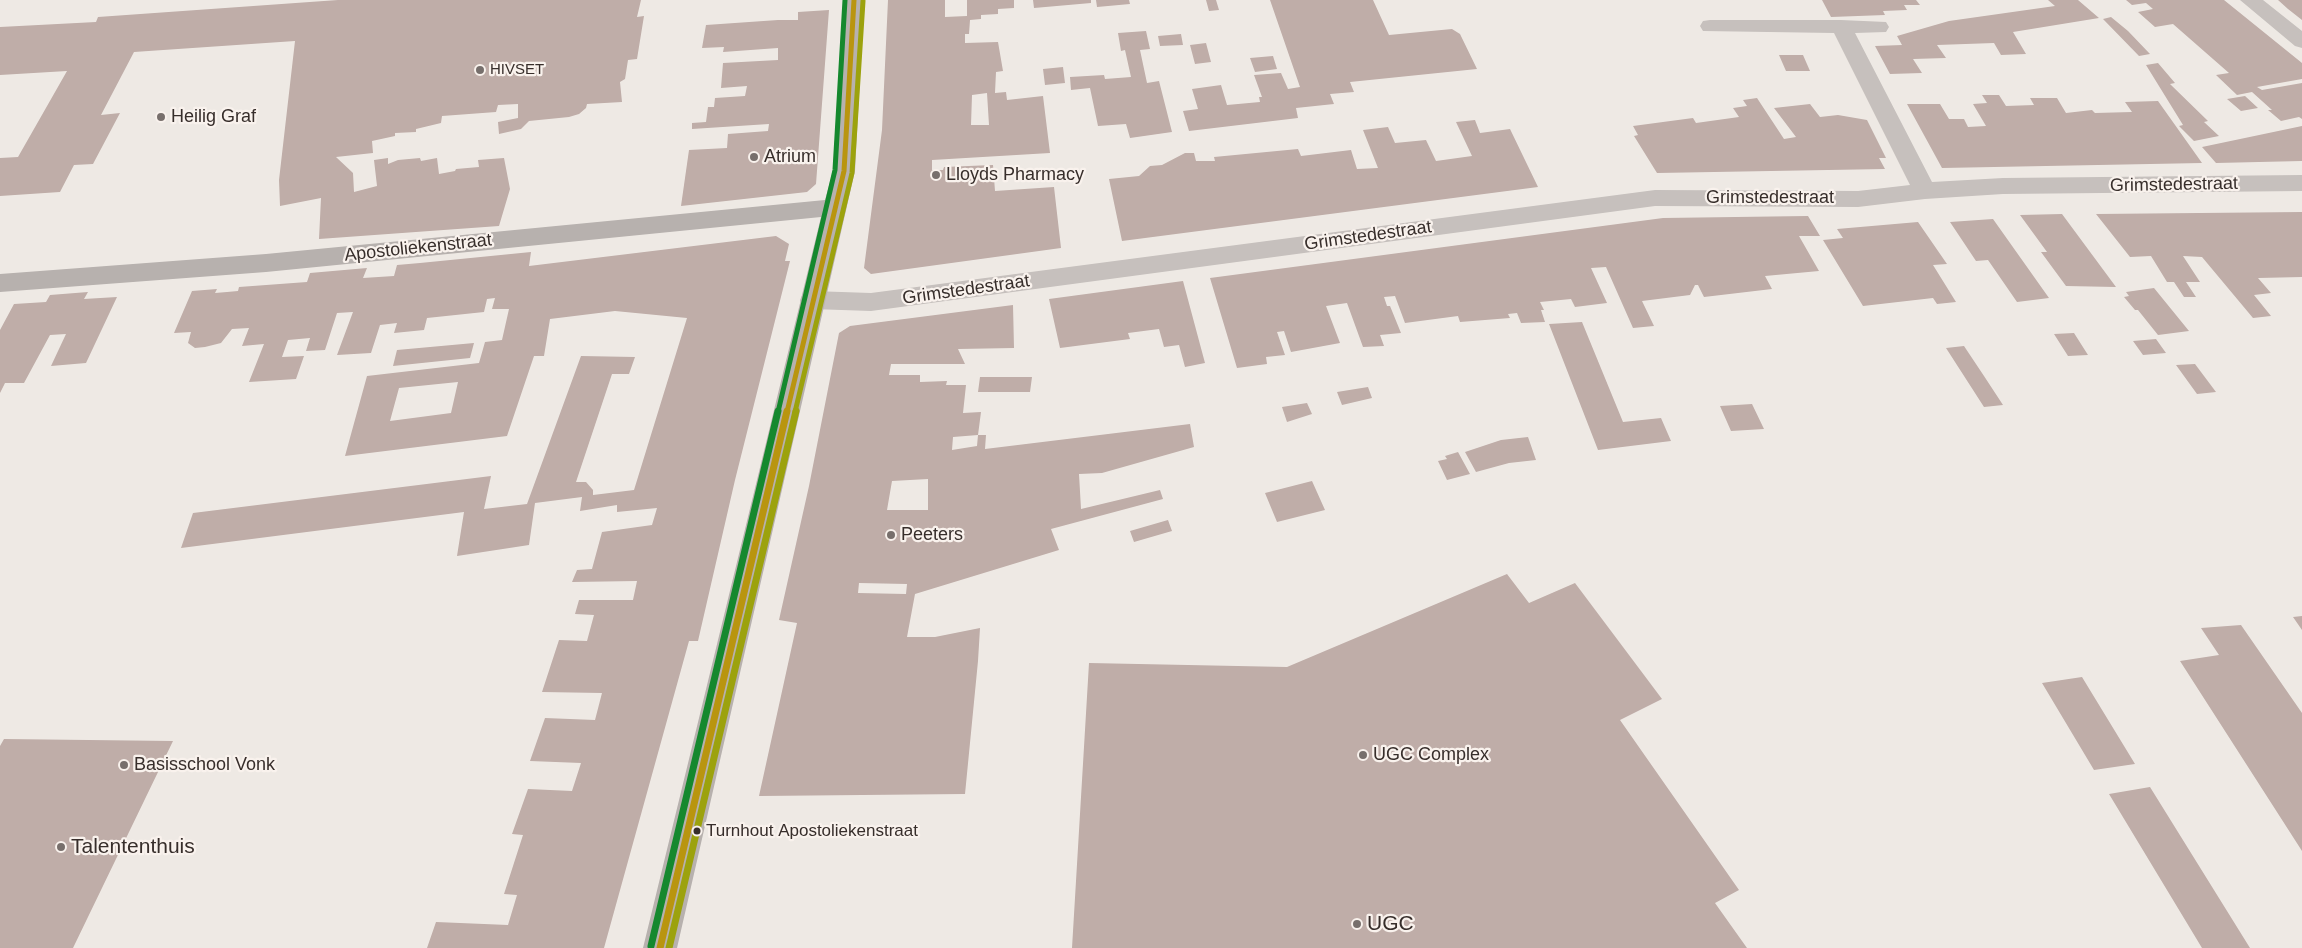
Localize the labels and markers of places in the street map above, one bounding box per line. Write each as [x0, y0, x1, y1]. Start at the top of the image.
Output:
place label: HIVSET [490, 61, 544, 79]
marker: HIVSET [474, 64, 486, 76]
place label: Heilig Graf [171, 106, 256, 128]
marker: Heilig Graf [155, 111, 167, 123]
place label: Atrium [764, 146, 816, 168]
marker: Atrium [748, 151, 760, 163]
place label: Lloyds Pharmacy [946, 164, 1084, 186]
marker: Lloyds Pharmacy [930, 169, 942, 181]
place label: Peeters [901, 524, 963, 546]
marker: Peeters [885, 529, 897, 541]
place label: UGC Complex [1373, 744, 1489, 766]
marker: UGC Complex [1357, 749, 1369, 761]
place label: Basisschool Vonk [134, 754, 275, 776]
marker: Basisschool Vonk [118, 759, 130, 771]
place label: Turnhout Apostoliekenstraat [706, 821, 918, 841]
marker: Turnhout Apostoliekenstraat [692, 826, 702, 836]
place label: Talententhuis [71, 834, 195, 860]
marker: Talententhuis [55, 841, 67, 853]
place label: UGC [1367, 911, 1414, 937]
marker: UGC [1351, 918, 1363, 930]

